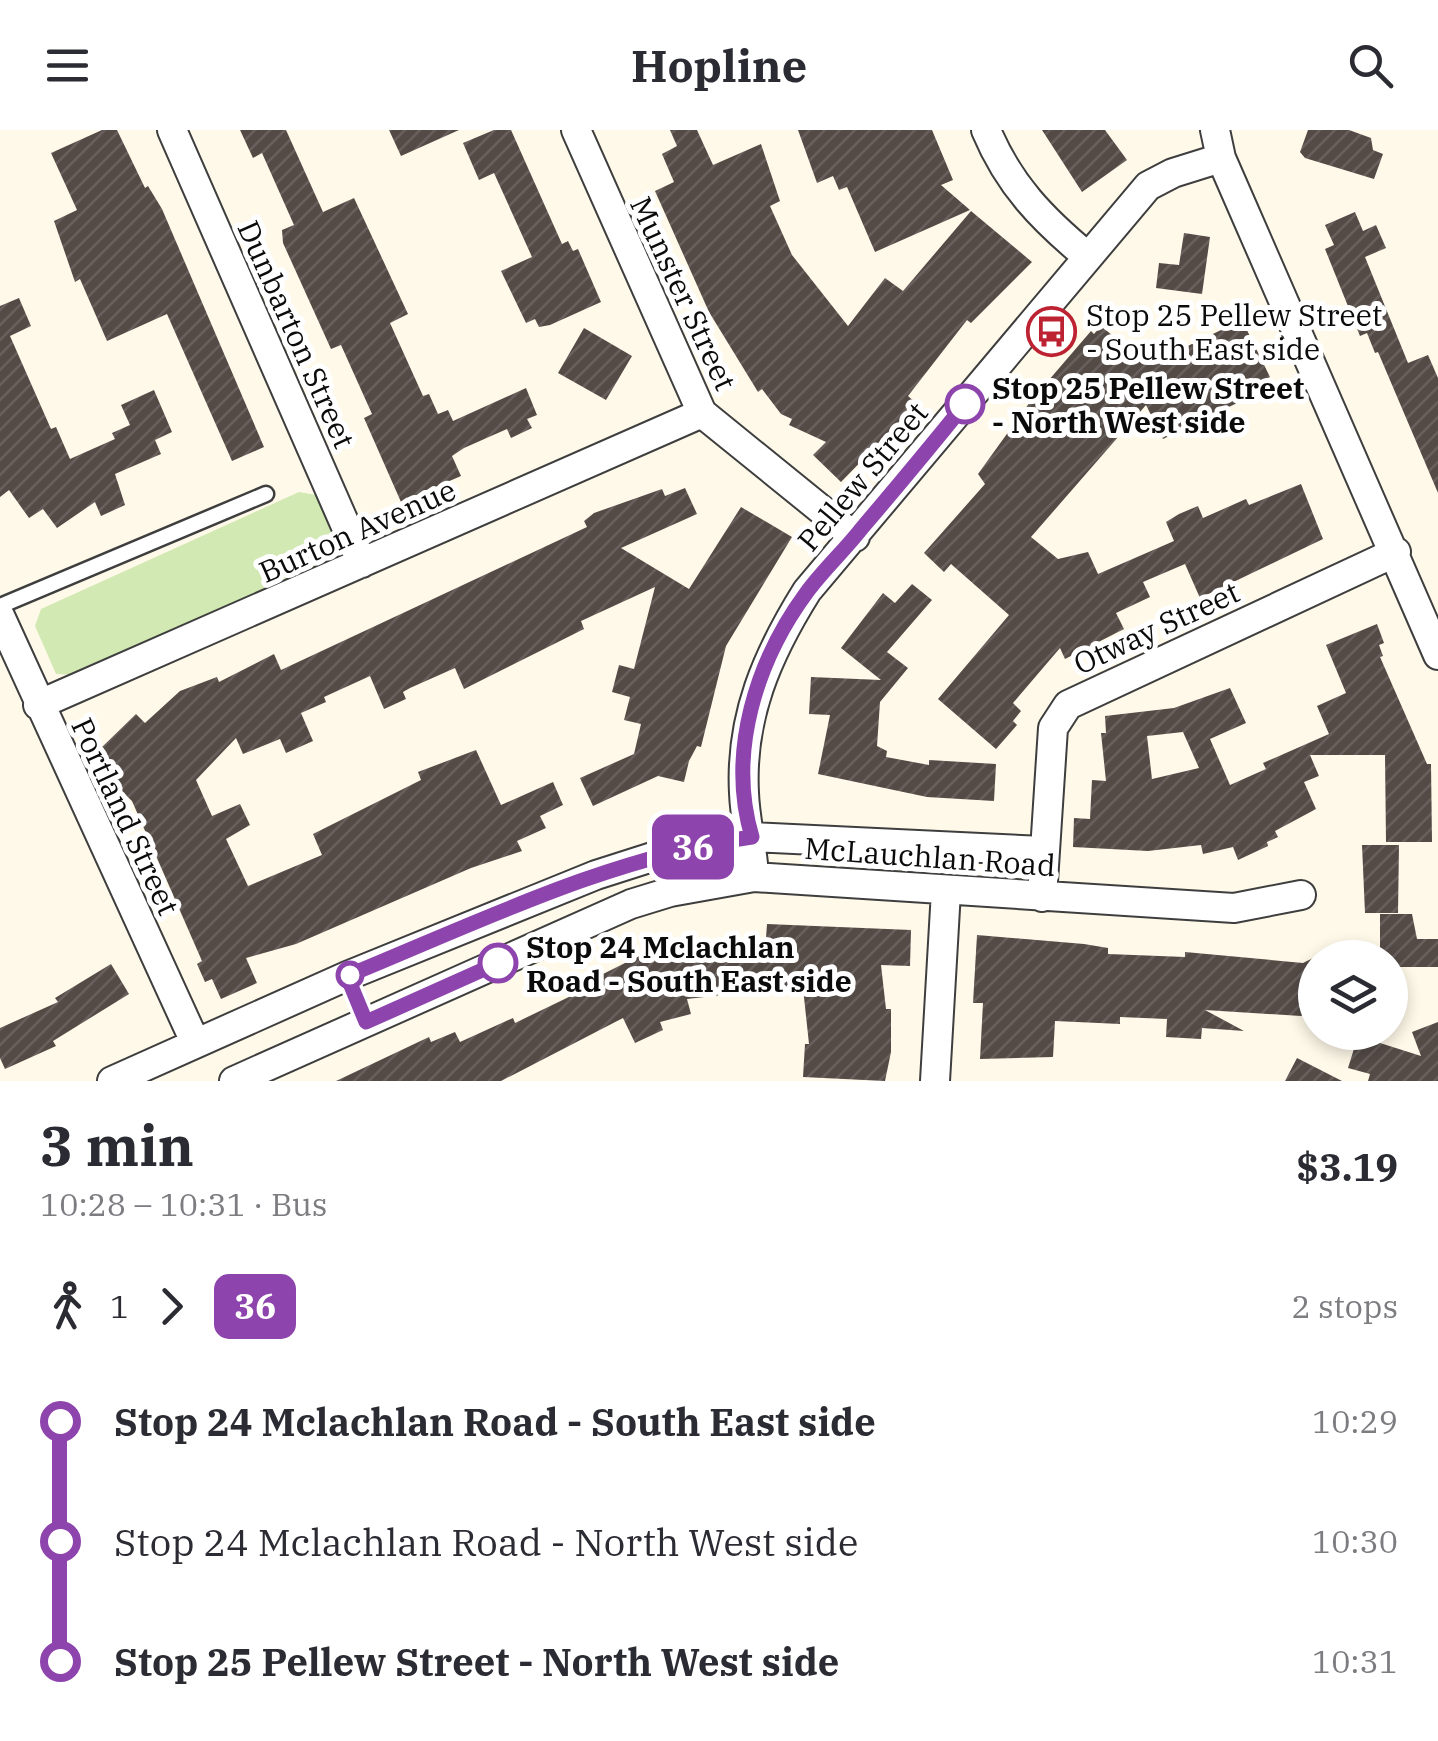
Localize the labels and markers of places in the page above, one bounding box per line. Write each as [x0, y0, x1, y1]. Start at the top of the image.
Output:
place label: Stop 25 Pellew Street - South East side [1086, 295, 1382, 368]
bus stop icon: Stop 25 Pellew Street - South East side [1025, 305, 1077, 357]
place label: Stop 25 Pellew Street - North West side [992, 368, 1304, 441]
marker: Stop 25 Pellew Street - North West side [946, 385, 984, 423]
place label: Stop 24 Mclachlan Road - South East side [526, 927, 852, 1000]
marker: Stop 24 Mclachlan Road - South East side [479, 944, 517, 982]
unlabelled marker [337, 962, 363, 988]

